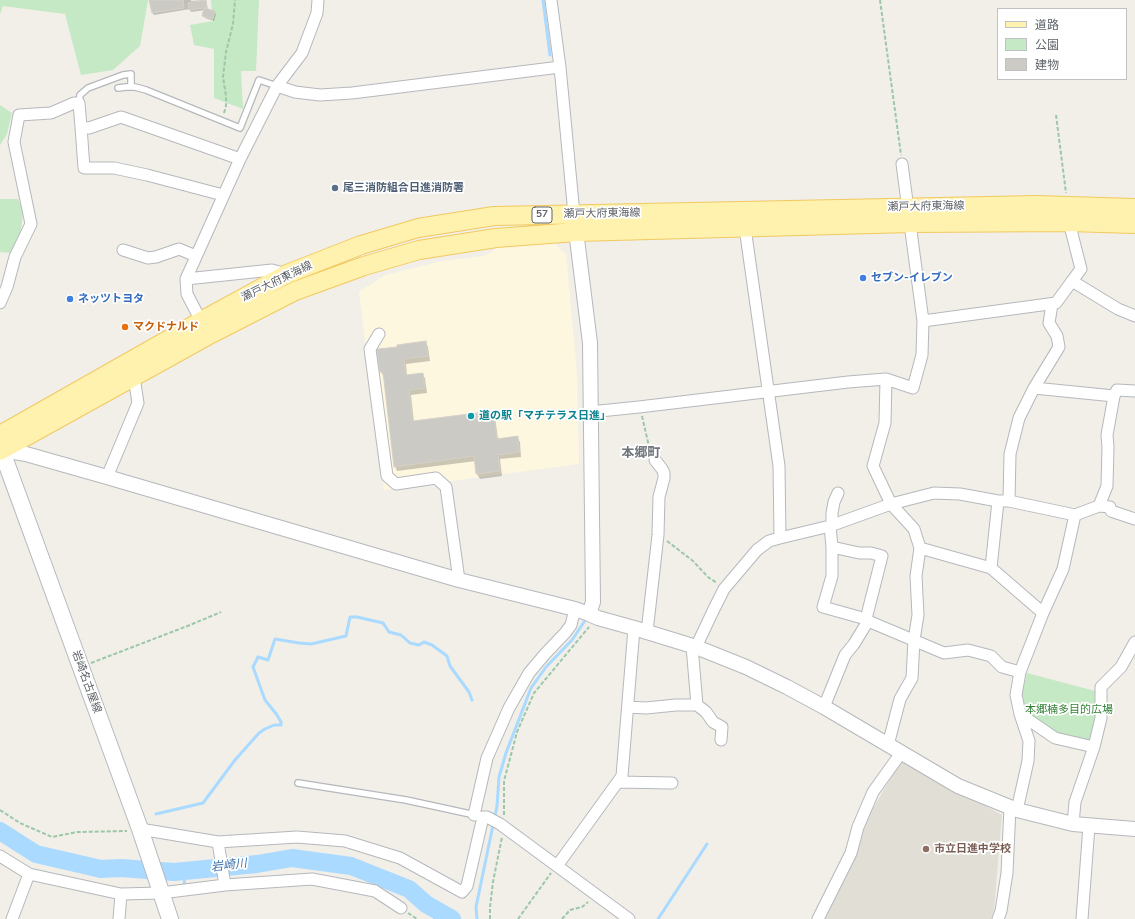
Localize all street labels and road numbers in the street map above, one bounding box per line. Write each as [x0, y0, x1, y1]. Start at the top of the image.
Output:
street label: 瀬戸大府東海線 [887, 200, 965, 214]
road number: 57 [532, 207, 552, 223]
street label: 瀬戸大府東海線 [563, 207, 641, 221]
street label: 瀬戸大府東海線 [240, 259, 314, 305]
street label: 岩崎名古屋線 [69, 649, 103, 715]

